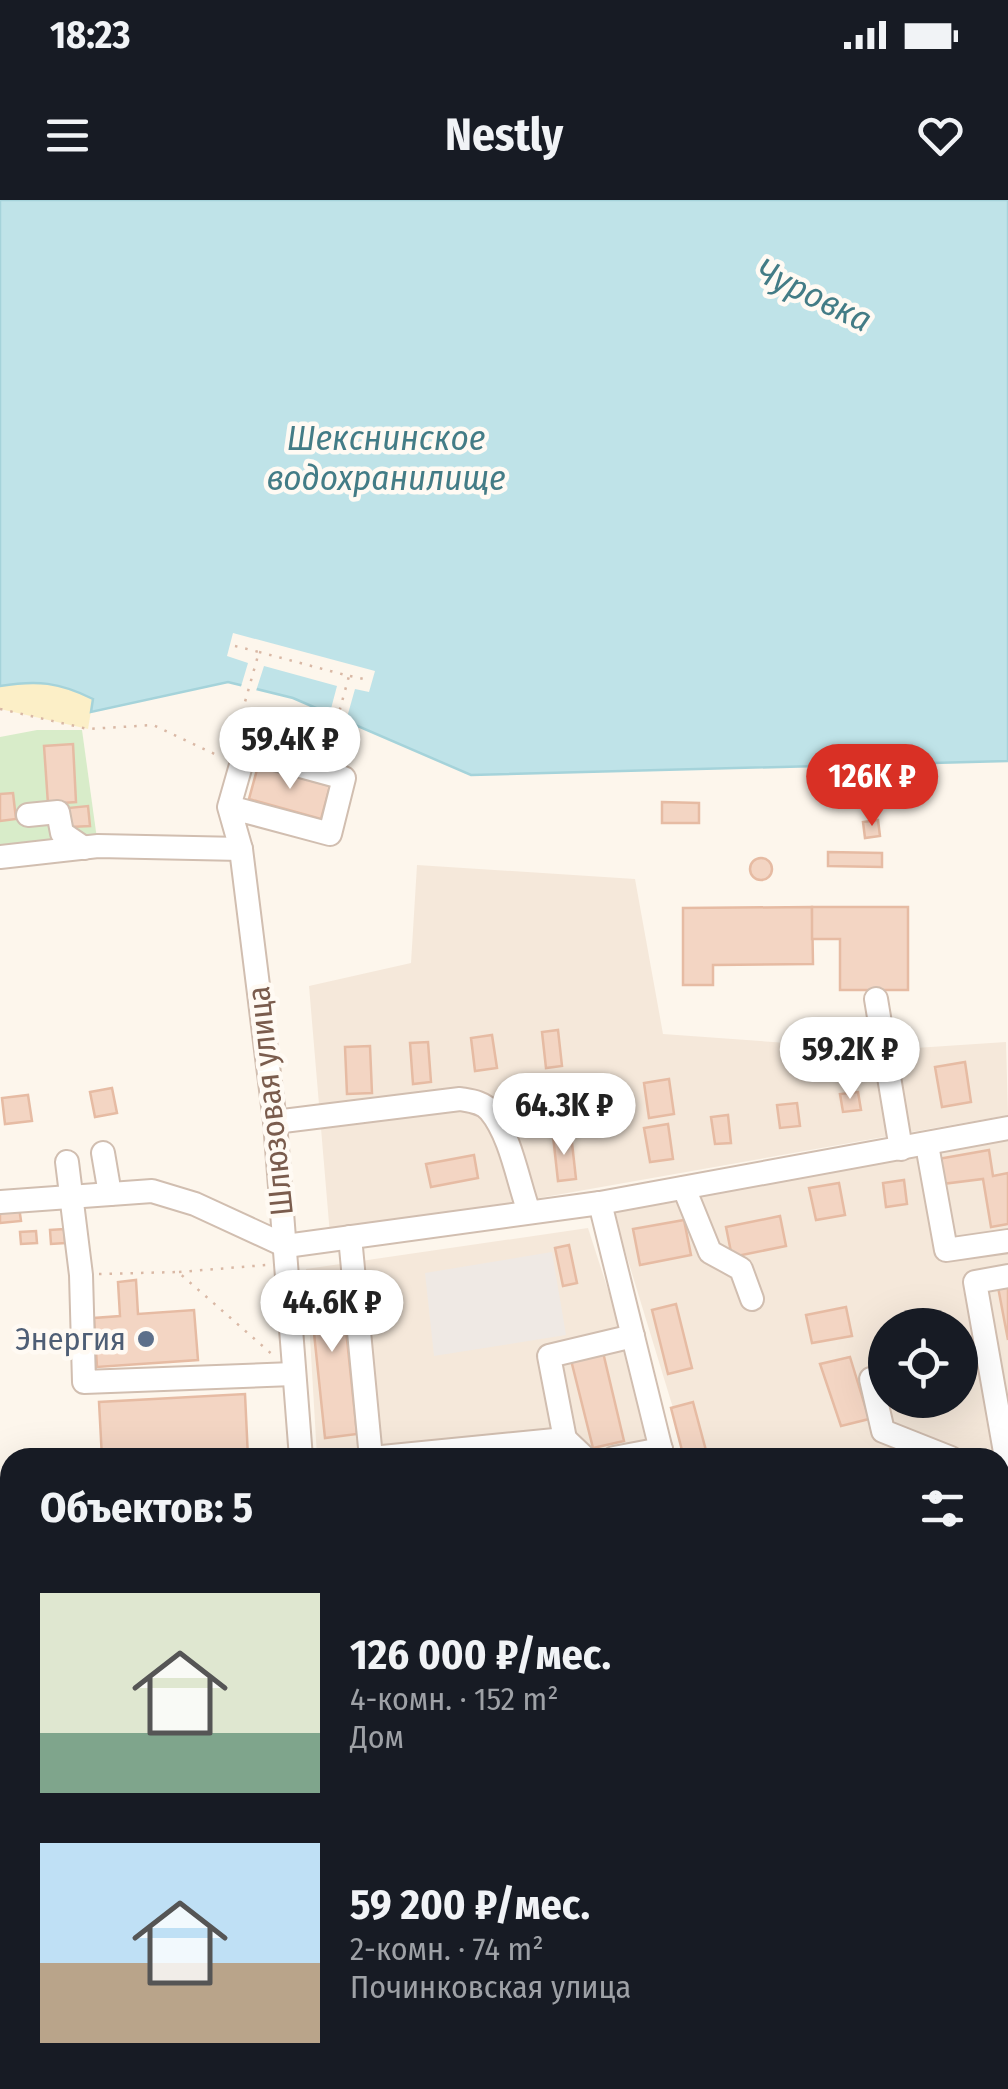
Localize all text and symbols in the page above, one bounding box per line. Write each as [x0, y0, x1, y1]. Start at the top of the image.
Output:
text: 18:23 [50, 12, 130, 58]
icon: menu [40, 108, 95, 163]
text: Nestly [445, 108, 563, 162]
icon: heart [913, 108, 968, 163]
water label: Чуровка [749, 249, 879, 341]
water label: Шекснинское водохранилище [266, 417, 506, 499]
pin: 59.4K ₽ [198, 707, 382, 792]
text: 59.4K ₽ [241, 720, 339, 758]
pin: 126K ₽ [791, 744, 953, 829]
text: 126K ₽ [828, 757, 916, 795]
street label: Шлюзовая улица [239, 984, 301, 1218]
pin: 59.2K ₽ [758, 1017, 942, 1102]
text: 59.2K ₽ [802, 1030, 898, 1068]
pin: 64.3K ₽ [472, 1073, 656, 1158]
text: 64.3K ₽ [515, 1086, 613, 1124]
pin: 44.6K ₽ [240, 1270, 424, 1355]
text: 44.6K ₽ [282, 1283, 382, 1321]
map controls [868, 1308, 978, 1418]
button: locate [868, 1308, 978, 1418]
place label: Энергия [15, 1320, 126, 1358]
marker: Энергия [135, 1328, 157, 1350]
icon: filters [915, 1481, 970, 1536]
text: Объектов: 5 [40, 1483, 253, 1533]
text: 126 000 ₽/мес. [350, 1630, 611, 1680]
icon: home [120, 1633, 240, 1753]
text: 4-комн. · 152 m² [350, 1680, 558, 1718]
text: Дом [350, 1718, 404, 1756]
text: 59 200 ₽/мес. [350, 1880, 590, 1930]
icon: home [120, 1883, 240, 2003]
text: 2-комн. · 74 m² [350, 1930, 544, 1968]
text: Починковская улица [350, 1968, 631, 2006]

